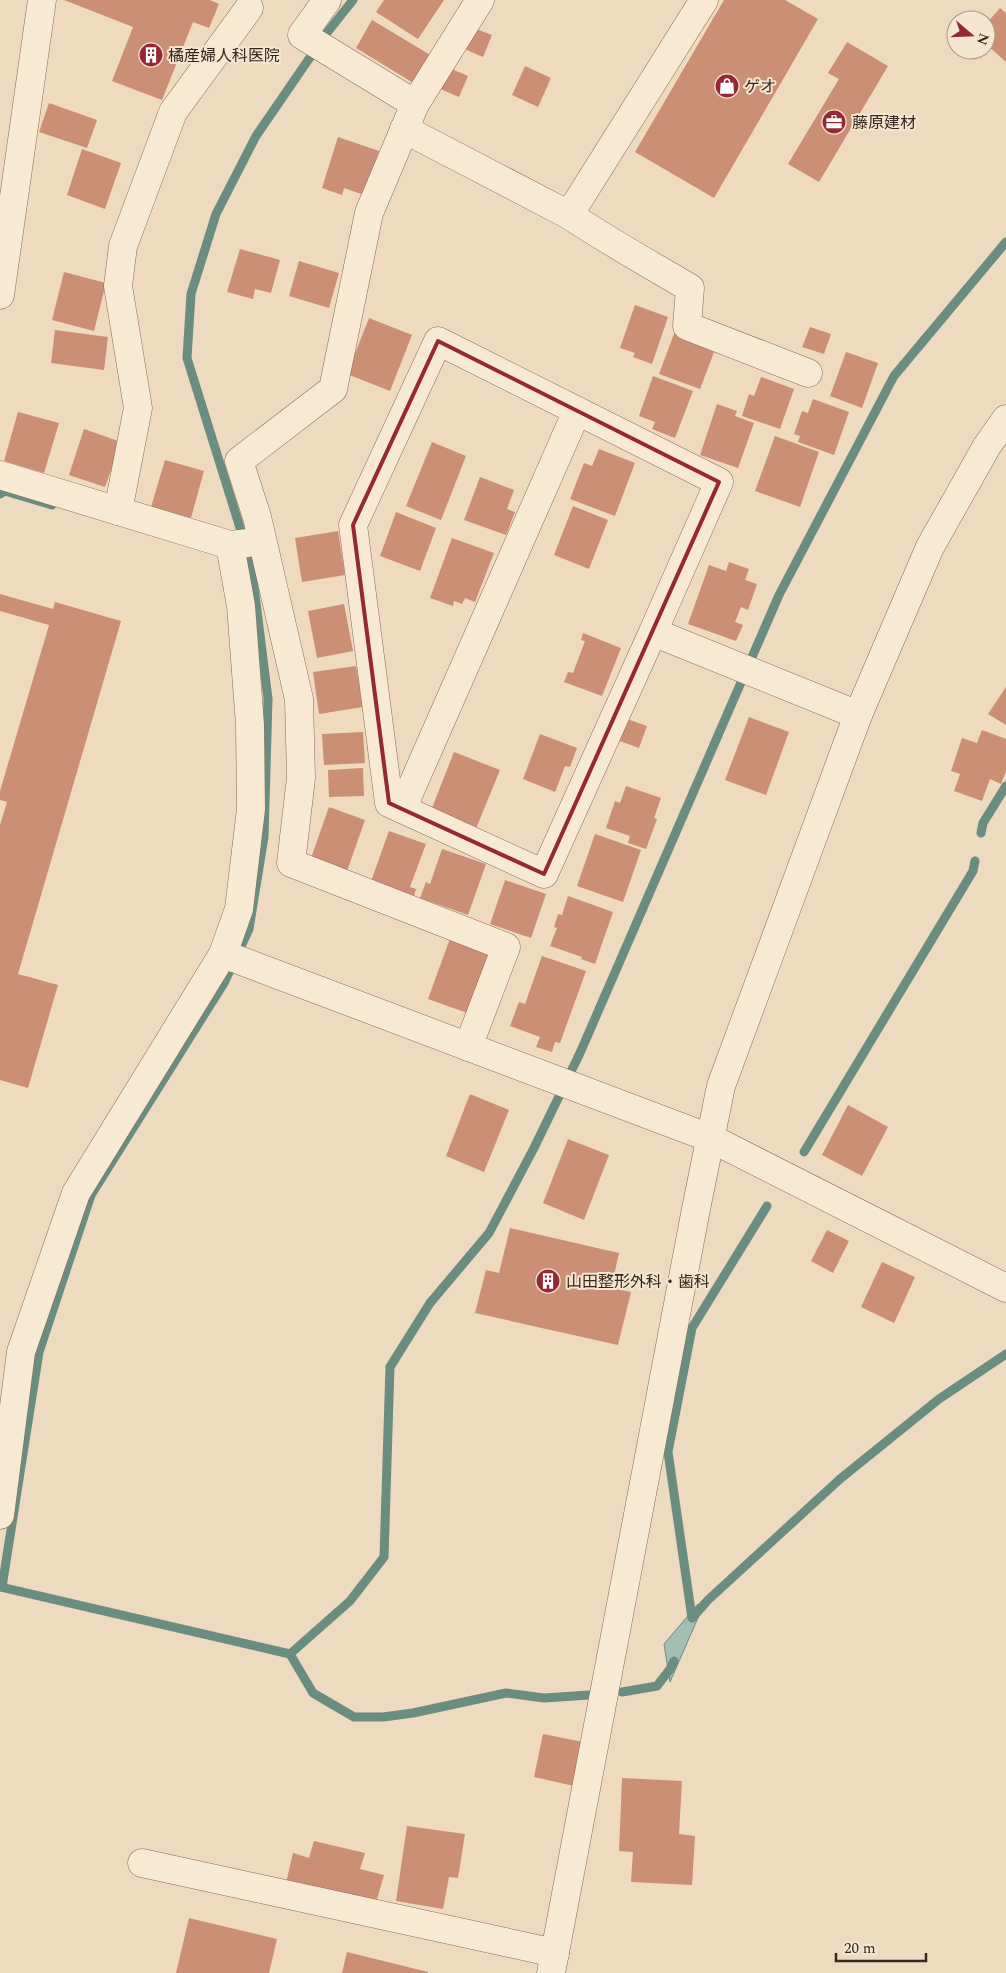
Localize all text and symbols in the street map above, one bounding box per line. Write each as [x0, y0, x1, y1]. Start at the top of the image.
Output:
north arrow [946, 10, 996, 60]
text: N [971, 30, 995, 48]
building icon: 橘産婦人科医院 [138, 42, 164, 68]
place label: 橘産婦人科医院 [168, 44, 280, 68]
shop icon: ゲオ [714, 73, 740, 99]
place label: ゲオ [744, 75, 776, 99]
office icon: 藤原建材 [821, 109, 847, 135]
place label: 藤原建材 [852, 111, 916, 135]
building icon: 山田整形外科・歯科 [535, 1268, 561, 1294]
place label: 山田整形外科・歯科 [566, 1270, 710, 1294]
scale bar [836, 1930, 926, 1962]
text: 20 m [844, 1937, 876, 1960]

